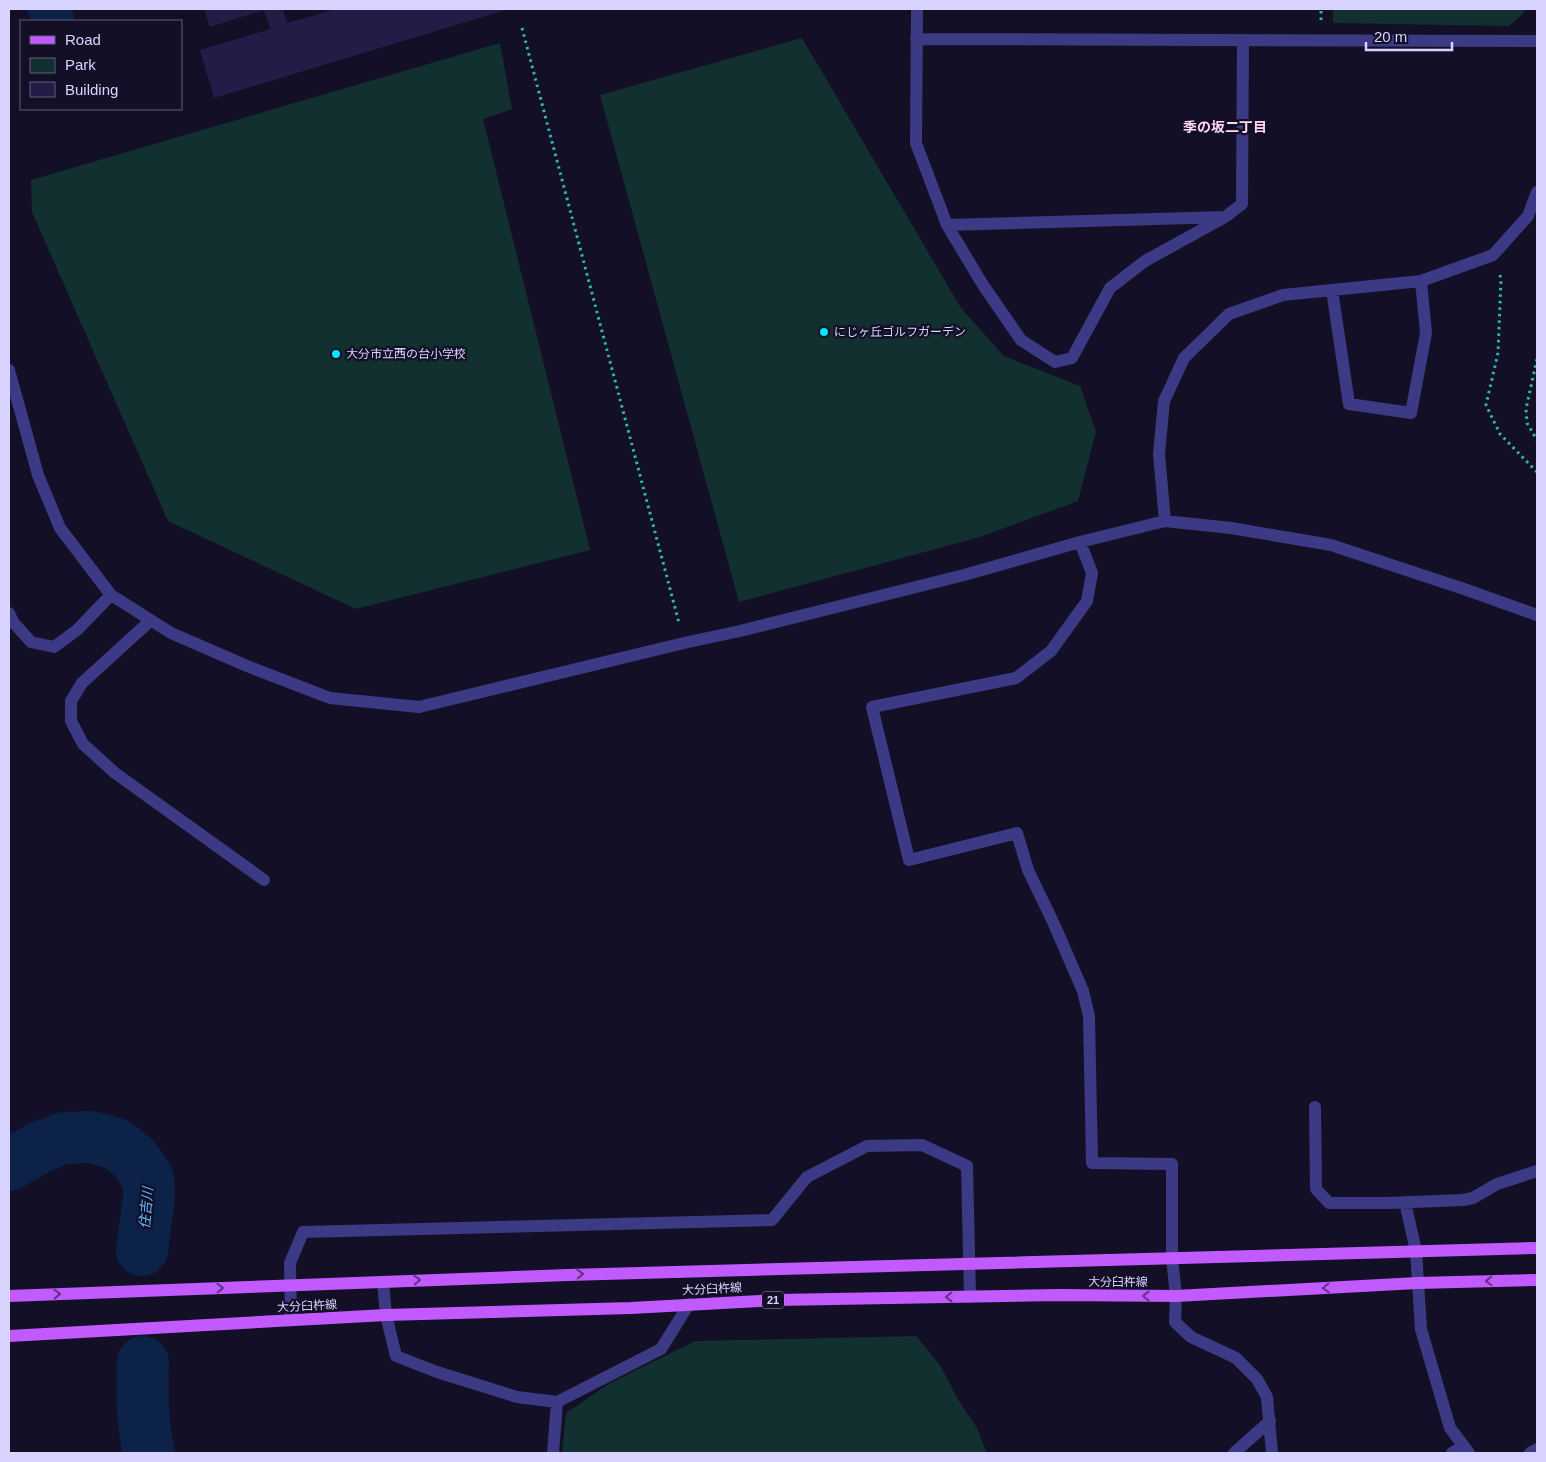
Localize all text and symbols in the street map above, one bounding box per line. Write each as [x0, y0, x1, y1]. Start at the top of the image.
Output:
legend [20, 20, 182, 110]
scale bar [1366, 20, 1452, 52]
text: 20 m [1374, 28, 1407, 45]
text: Road [65, 31, 101, 48]
text: Park [65, 56, 96, 73]
text: Building [65, 81, 118, 98]
district label: 季の坂二丁目 [1183, 119, 1267, 135]
place label: にじヶ丘ゴルフガーデン [834, 325, 966, 339]
marker: にじヶ丘ゴルフガーデン [818, 326, 830, 338]
place label: 大分市立西の台小学校 [346, 347, 466, 361]
marker: 大分市立西の台小学校 [330, 348, 342, 360]
water label: 住吉川 [136, 1184, 156, 1230]
one-way arrow [576, 1269, 584, 1279]
one-way arrow [413, 1275, 421, 1286]
street label: 大分臼杵線 [1088, 1275, 1148, 1289]
one-way arrow [1484, 1276, 1492, 1287]
street label: 大分臼杵線 [682, 1280, 742, 1298]
one-way arrow [1322, 1282, 1330, 1293]
one-way arrow [216, 1283, 224, 1293]
one-way arrow [54, 1289, 62, 1300]
one-way arrow [1142, 1291, 1150, 1301]
road number: 21 [762, 1292, 784, 1308]
one-way arrow [945, 1292, 952, 1302]
street label: 大分臼杵線 [277, 1297, 337, 1315]

